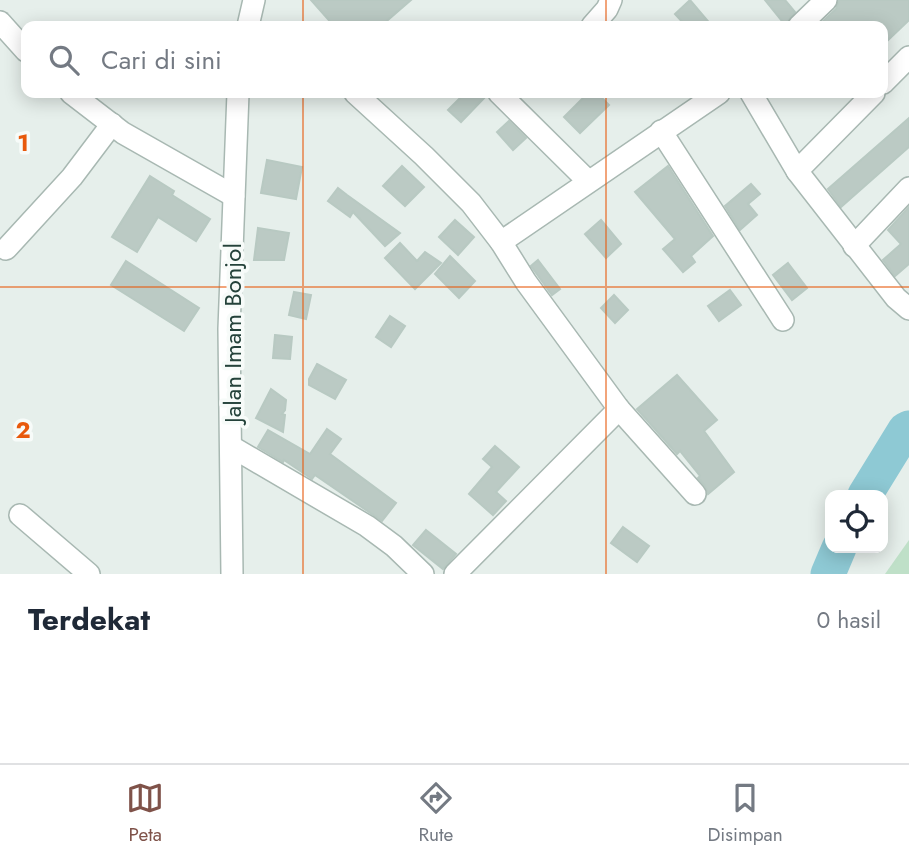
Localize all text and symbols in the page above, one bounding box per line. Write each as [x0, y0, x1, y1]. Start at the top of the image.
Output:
search box [21, 21, 888, 98]
icon: search [45, 41, 83, 79]
text: Cari di sini [101, 41, 222, 79]
text: 1 [17, 126, 29, 160]
street label: Jalan Imam Bonjol [215, 243, 250, 426]
text: 2 [15, 413, 31, 447]
map controls [825, 490, 888, 553]
button: locate [825, 490, 888, 553]
text: Terdekat [28, 598, 150, 641]
text: 0 hasil [817, 603, 881, 637]
tab: Peta [126, 779, 164, 848]
tab: Rute [417, 779, 455, 848]
tab: Disimpan [707, 779, 783, 848]

